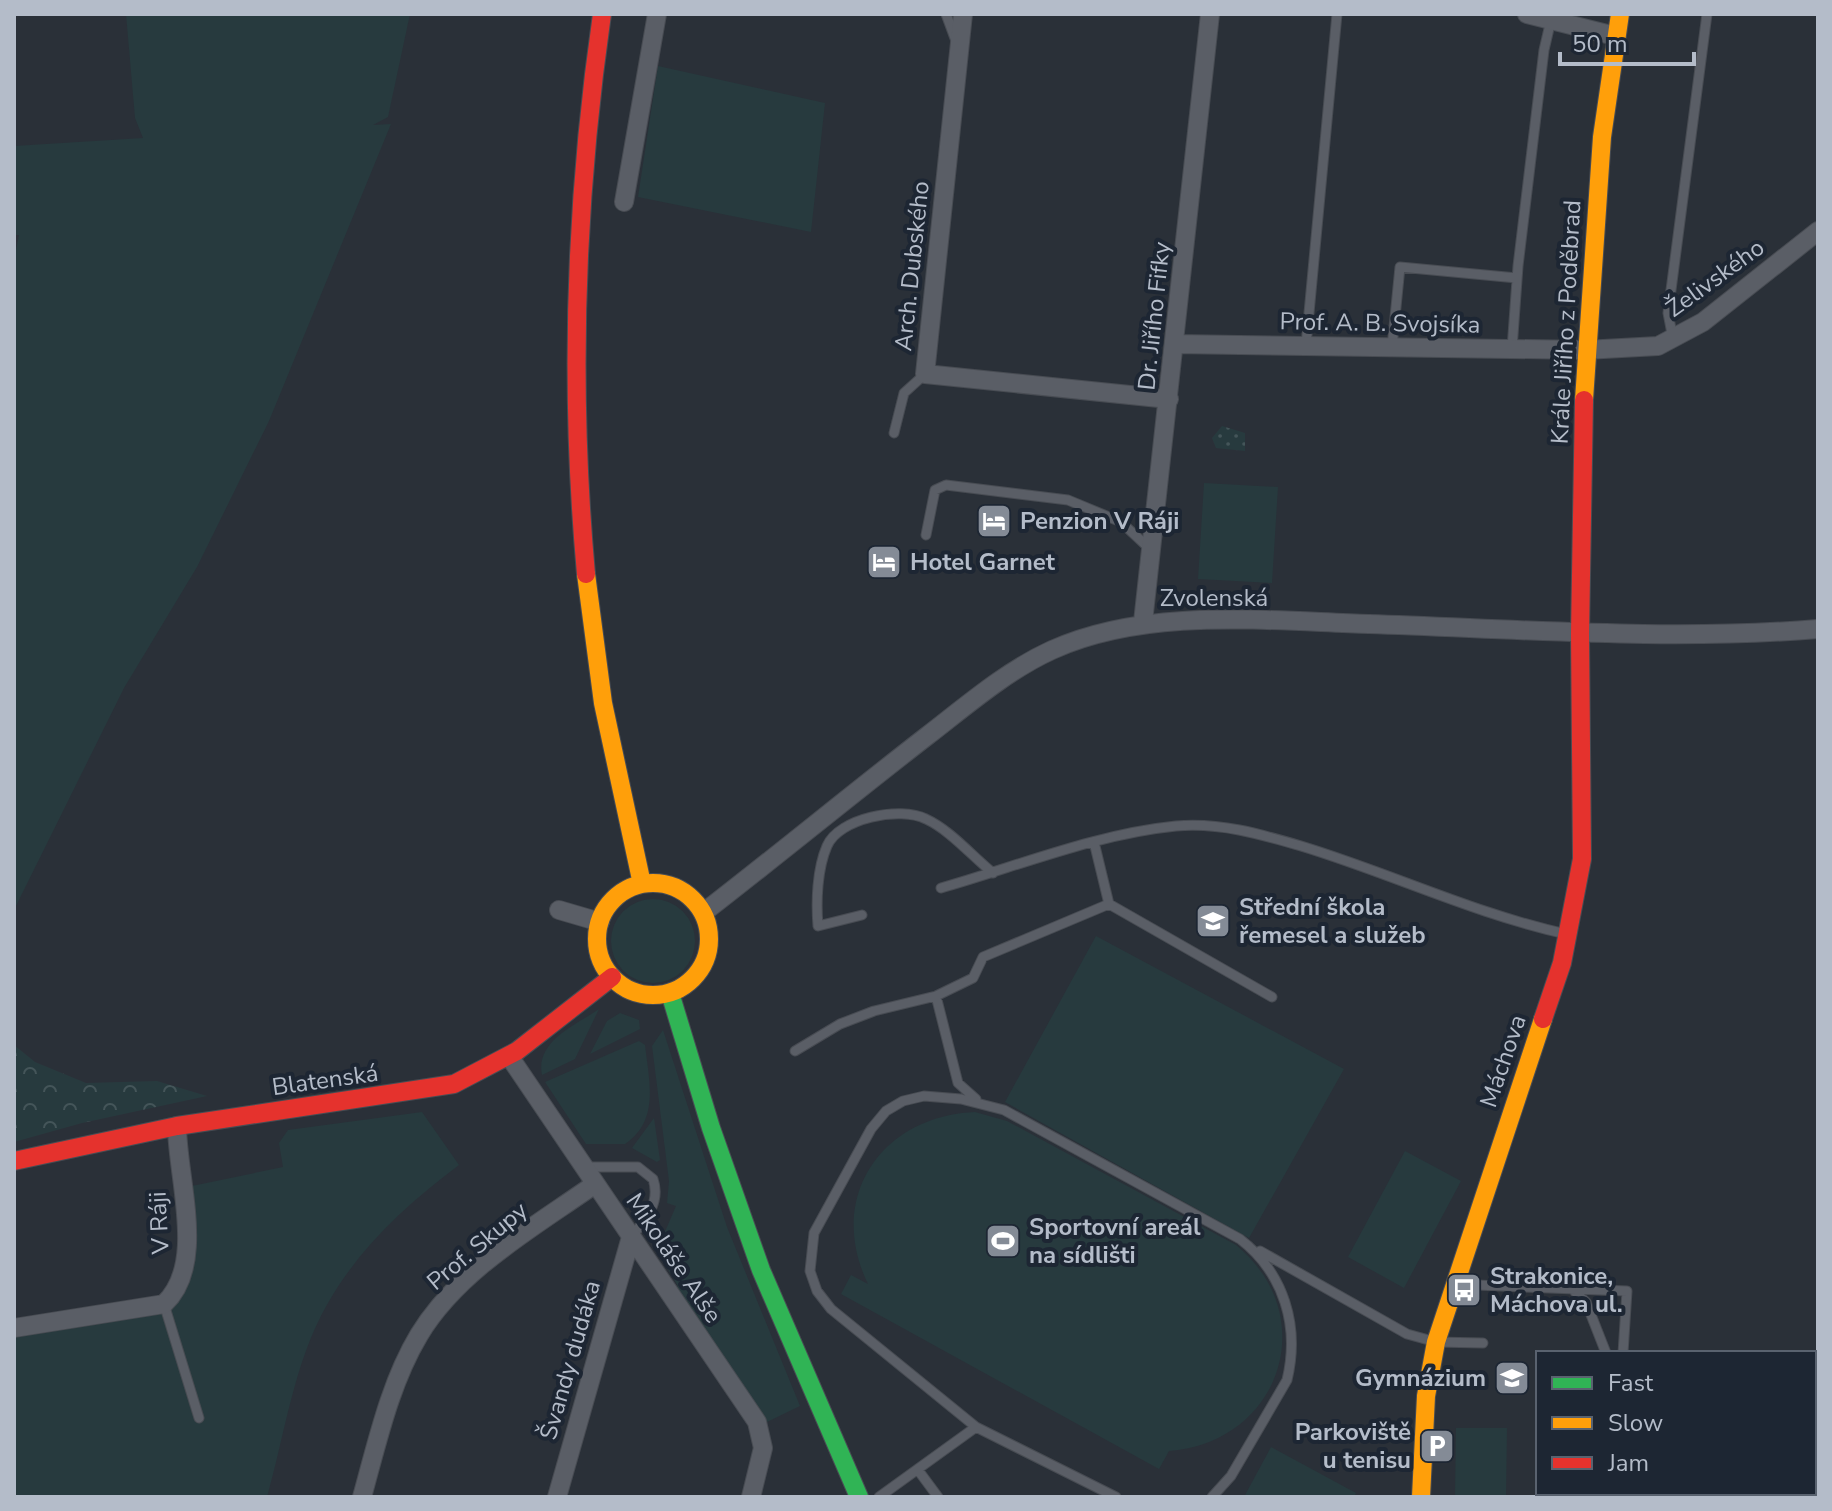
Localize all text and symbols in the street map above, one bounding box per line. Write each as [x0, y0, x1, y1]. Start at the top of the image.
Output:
scale bar [1560, 16, 1694, 66]
text: 50 m [1572, 28, 1628, 60]
street label: Arch. Dubského [887, 180, 937, 352]
street label: Krále Jiřího z Poděbrad [1544, 199, 1588, 445]
street label: Želivského [1659, 231, 1771, 325]
street label: Dr. Jiřího Fifky [1130, 239, 1178, 392]
street label: Prof. A. B. Svojsíka [1279, 305, 1481, 341]
hotel icon: Penzion V Ráji [975, 502, 1013, 540]
place label: Penzion V Ráji [1020, 505, 1179, 537]
hotel icon: Hotel Garnet [865, 543, 903, 581]
place label: Hotel Garnet [910, 546, 1056, 578]
street label: Zvolenská [1160, 582, 1268, 614]
place label: Střední škola řemesel a služeb [1239, 891, 1426, 951]
school or university icon: Střední škola řemesel a služeb [1194, 902, 1232, 940]
street label: Máchova [1472, 1010, 1534, 1112]
street label: Blatenská [270, 1057, 380, 1103]
street label: Mikoláše Alše [619, 1187, 729, 1329]
street label: V Ráji [141, 1191, 177, 1256]
street label: Prof. Skupy [420, 1194, 535, 1297]
place label: Sportovní areál na sídlišti [1029, 1211, 1201, 1271]
sports icon: Sportovní areál na sídlišti [984, 1222, 1022, 1260]
place label: Strakonice, Máchova ul. [1490, 1260, 1623, 1320]
bus stop icon: Strakonice, Máchova ul. [1445, 1271, 1483, 1309]
street label: Švandy dudáka [532, 1277, 608, 1443]
legend [1536, 1351, 1816, 1495]
school or university icon: Gymnázium [1493, 1359, 1531, 1397]
place label: Gymnázium [1355, 1362, 1486, 1394]
text: Fast [1608, 1367, 1654, 1399]
text: Slow [1608, 1407, 1663, 1439]
place label: Parkoviště u tenisu [1295, 1416, 1411, 1476]
parking icon: Parkoviště u tenisu [1418, 1427, 1456, 1465]
text: Jam [1607, 1447, 1649, 1479]

